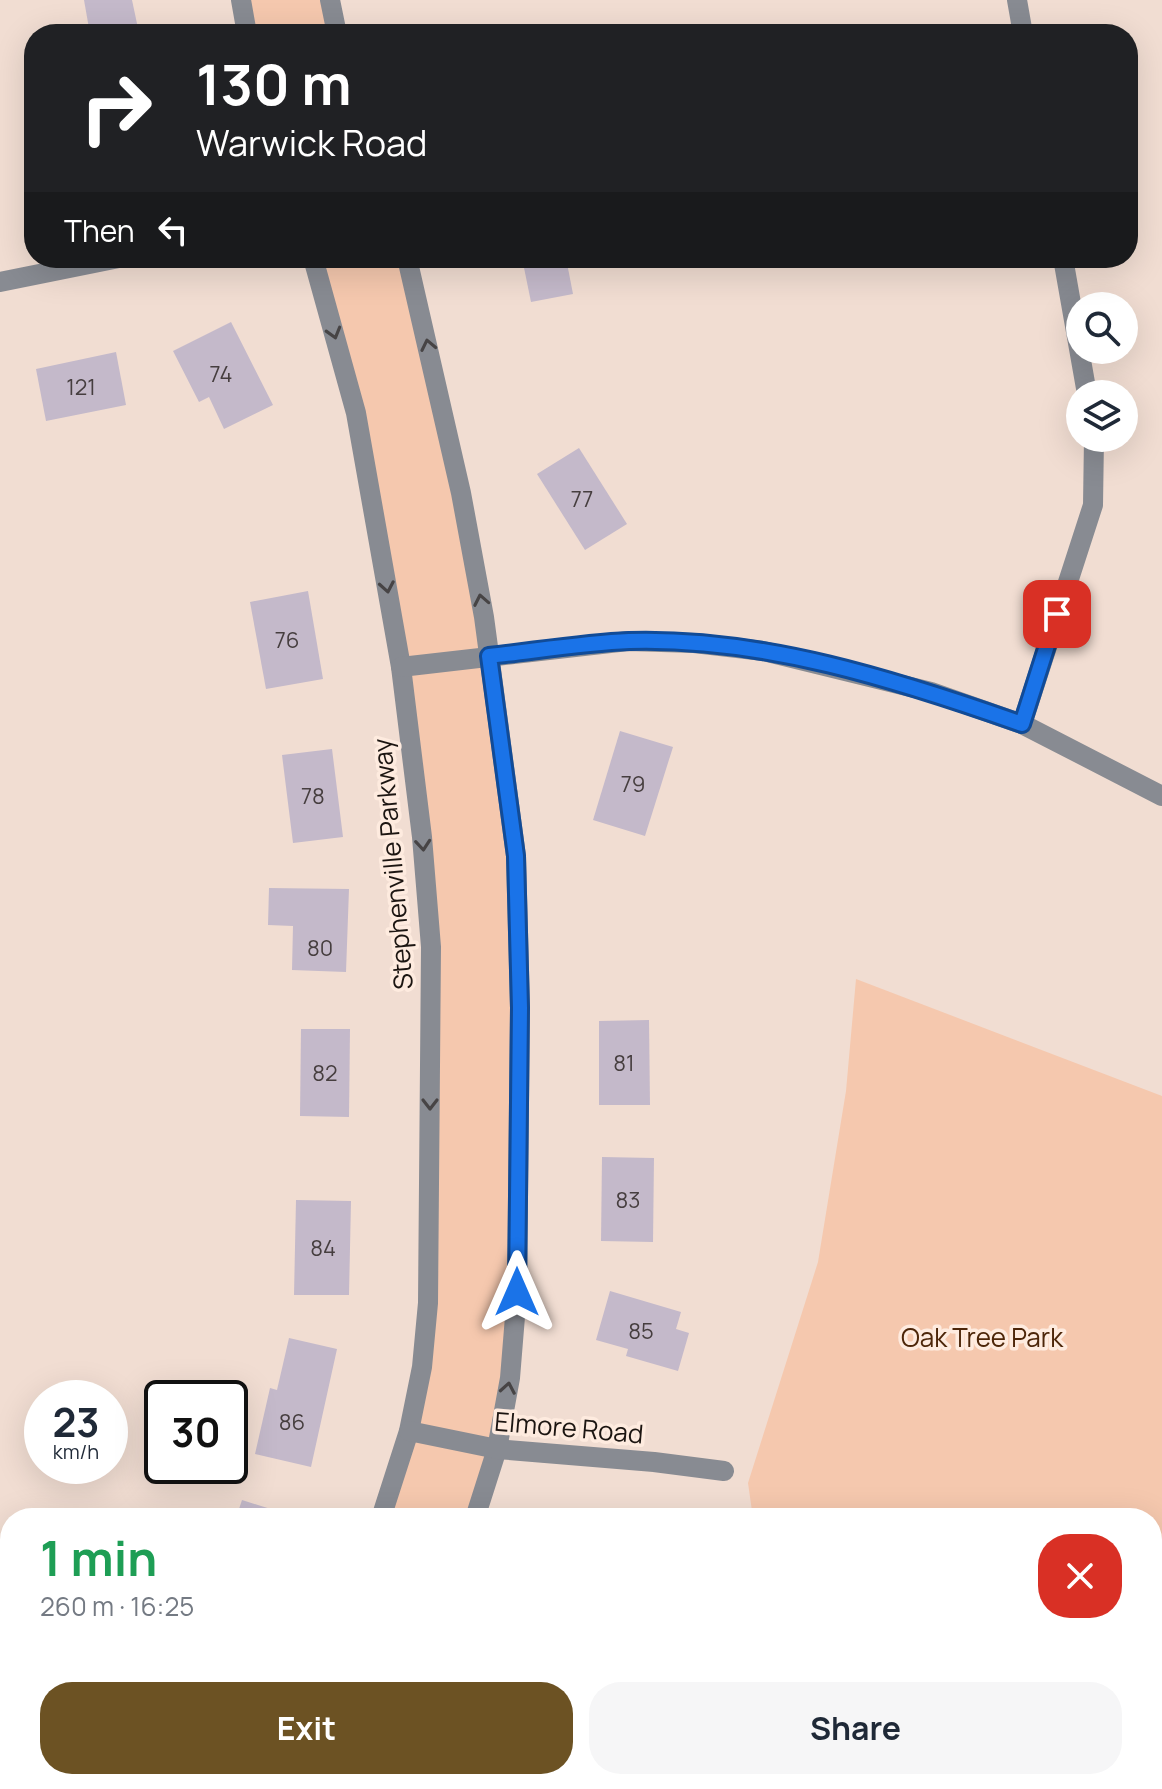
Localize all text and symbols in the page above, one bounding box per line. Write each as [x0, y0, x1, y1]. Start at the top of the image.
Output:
text: 130 m [196, 45, 352, 122]
icon: right [64, 56, 168, 160]
text: Warwick Road [196, 118, 427, 167]
icon: left [151, 208, 195, 252]
text: Then [64, 210, 135, 251]
map controls [1066, 292, 1138, 452]
button: search [1066, 292, 1138, 364]
one-way arrow [325, 326, 341, 340]
one-way arrow [420, 339, 437, 352]
house number: 74 [209, 359, 233, 389]
house number: 121 [66, 372, 96, 402]
button: layers [1066, 380, 1138, 452]
house number: 77 [571, 484, 593, 514]
pin [1023, 580, 1091, 648]
one-way arrow [378, 581, 395, 594]
icon: arrive [1035, 592, 1079, 636]
one-way arrow [473, 593, 490, 606]
house number: 76 [275, 625, 299, 655]
street label: Stephenville Parkway [363, 737, 421, 991]
house number: 79 [621, 769, 645, 799]
house number: 78 [301, 781, 325, 811]
one-way arrow [414, 839, 431, 852]
house number: 80 [307, 933, 333, 963]
house number: 81 [613, 1048, 635, 1078]
house number: 82 [312, 1058, 338, 1088]
one-way arrow [421, 1098, 439, 1111]
house number: 83 [616, 1185, 640, 1215]
house number: 84 [310, 1233, 336, 1263]
position arrow [475, 1250, 559, 1334]
house number: 85 [628, 1316, 654, 1346]
park label: Oak Tree Park [901, 1319, 1064, 1355]
speed limit sign: 30 [144, 1380, 248, 1484]
one-way arrow [498, 1382, 515, 1395]
text: 23 [52, 1394, 100, 1449]
street label: Elmore Road [493, 1403, 645, 1451]
house number: 86 [279, 1407, 305, 1437]
text: km/h [53, 1438, 99, 1465]
text: 1 min [40, 1525, 157, 1590]
button: close [1038, 1534, 1122, 1618]
text: 260 m · 16:25 [40, 1588, 194, 1624]
button: Exit [40, 1682, 573, 1774]
button: Share [589, 1682, 1122, 1774]

